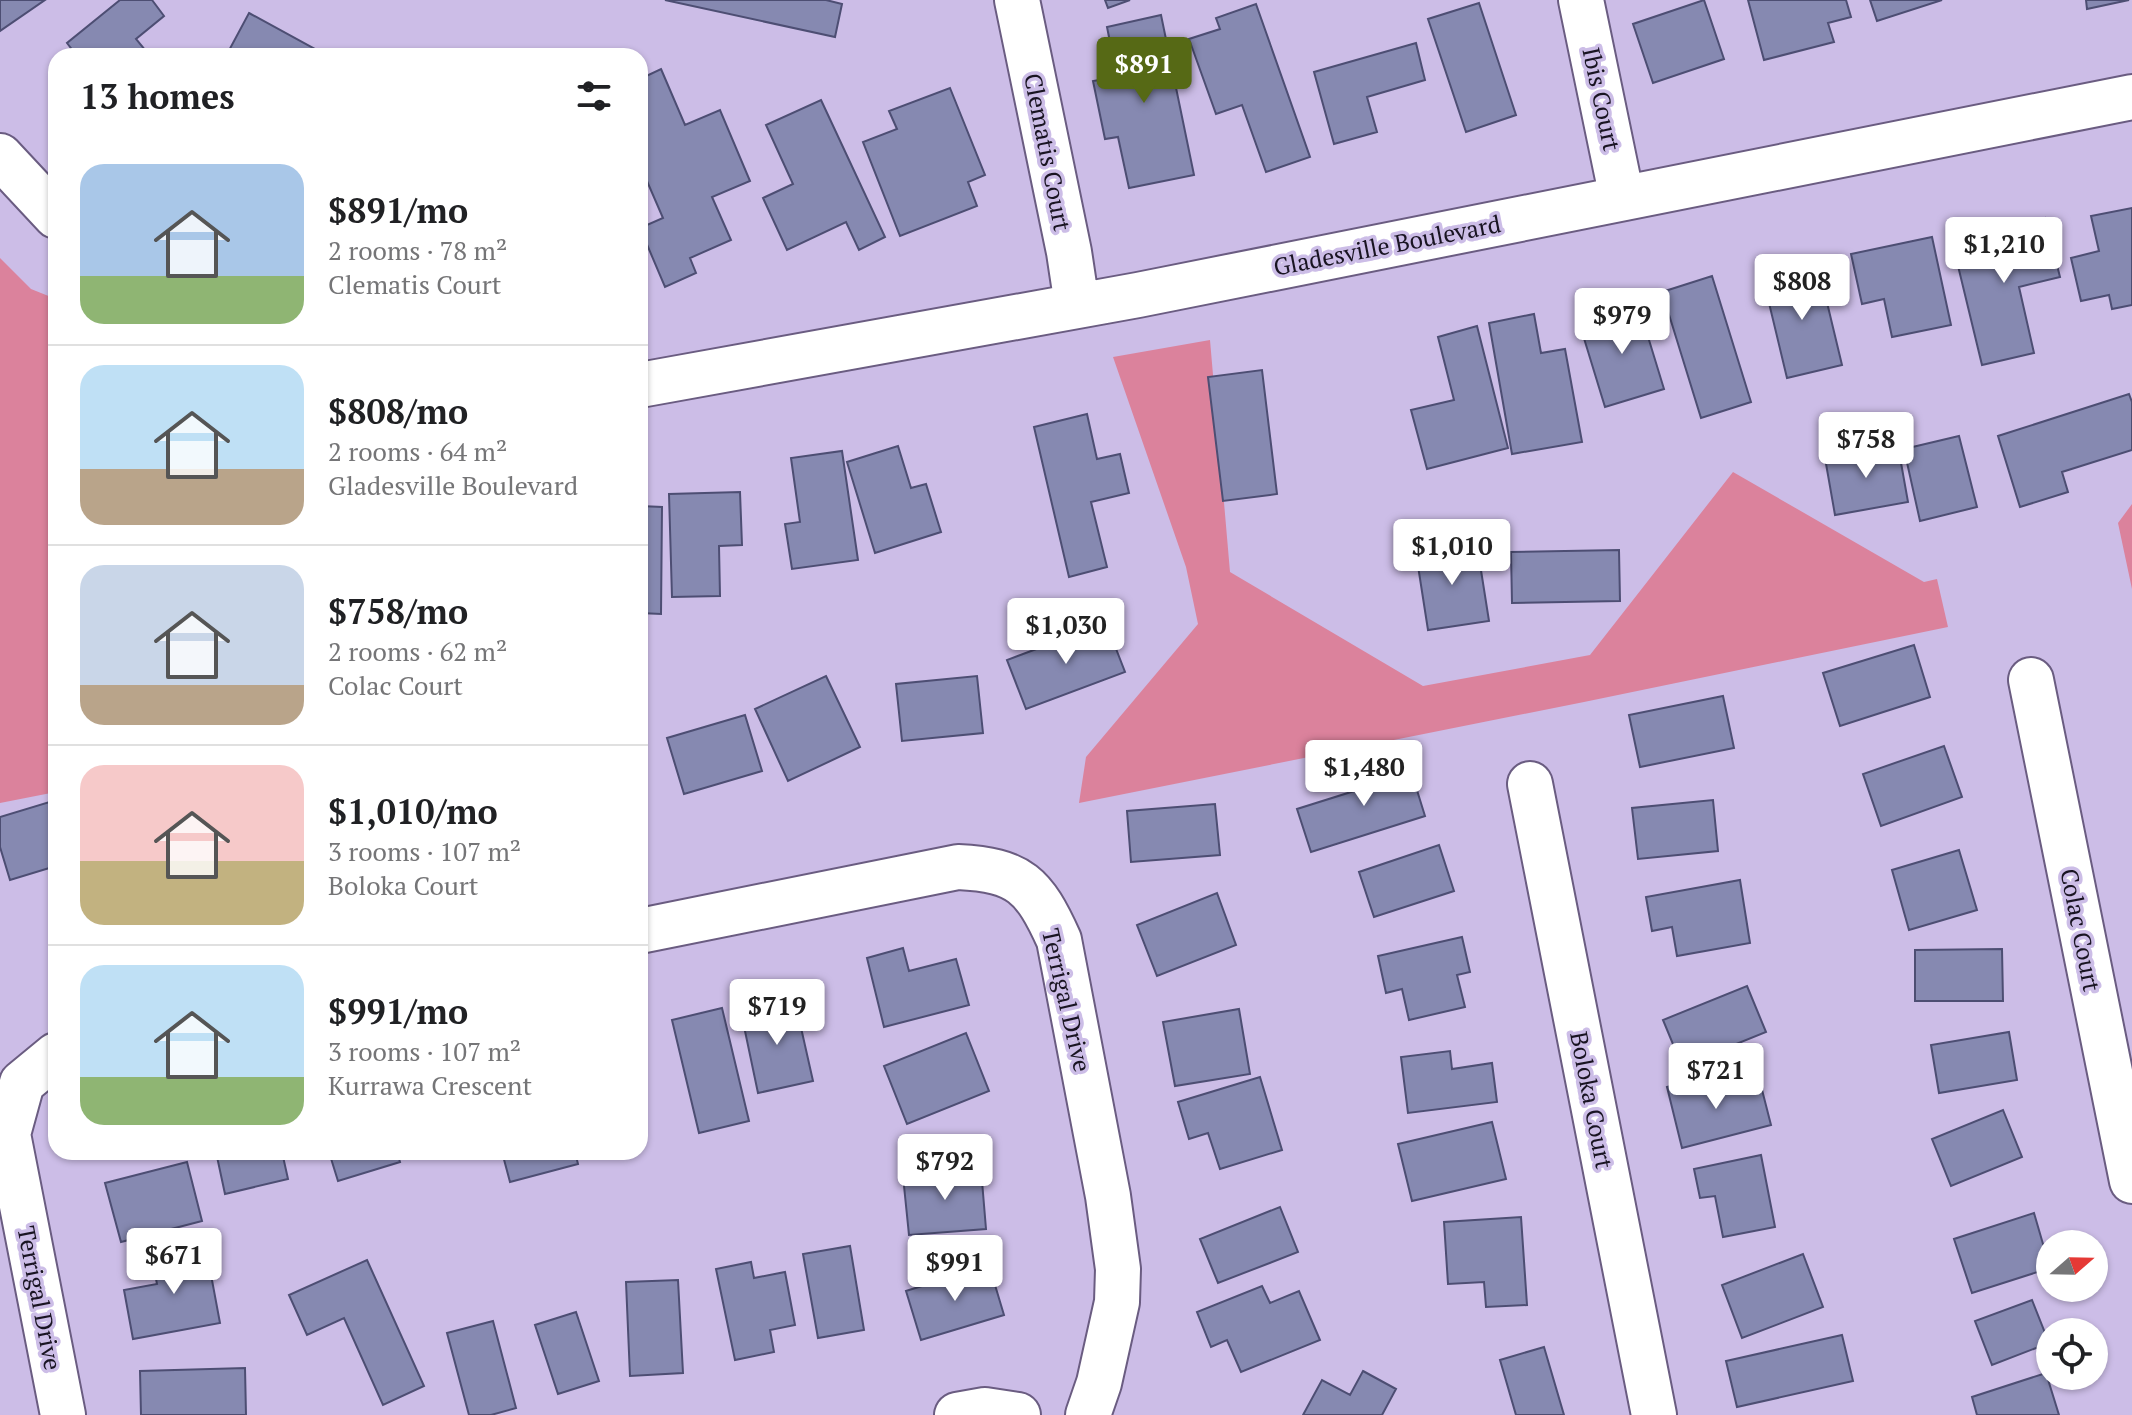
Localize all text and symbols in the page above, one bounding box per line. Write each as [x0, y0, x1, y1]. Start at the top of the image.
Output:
pin: $891 [1097, 37, 1191, 105]
street label: Ibis Court [1575, 44, 1629, 154]
text: $891 [1115, 46, 1173, 80]
street label: Clematis Court [1017, 70, 1079, 234]
text: 13 homes [80, 74, 235, 119]
icon: filters [572, 74, 616, 118]
text: $891/mo [328, 188, 468, 233]
icon: home [144, 196, 240, 292]
street label: Gladesville Boulevard [1271, 207, 1503, 283]
pin: $1,210 [1939, 217, 2069, 285]
text: $1,210 [1963, 226, 2045, 260]
text: 2 rooms · 78 m² [328, 233, 507, 267]
pin: $808 [1755, 254, 1849, 322]
text: $808 [1773, 263, 1831, 297]
text: Clematis Court [328, 267, 501, 301]
pin: $979 [1575, 288, 1669, 356]
text: $979 [1593, 297, 1651, 331]
text: $808/mo [328, 389, 468, 434]
icon: home [144, 397, 240, 493]
pin: $758 [1819, 412, 1913, 480]
text: $758 [1837, 421, 1895, 455]
text: 2 rooms · 64 m² [328, 434, 507, 468]
text: Gladesville Boulevard [328, 468, 578, 502]
pin: $1,010 [1387, 519, 1517, 587]
text: $1,010 [1411, 528, 1493, 562]
text: $758/mo [328, 589, 468, 634]
icon: home [144, 597, 240, 693]
pin: $1,030 [1001, 598, 1131, 666]
text: $1,030 [1025, 607, 1107, 641]
text: 2 rooms · 62 m² [328, 634, 507, 668]
text: Colac Court [328, 668, 463, 702]
pin: $1,480 [1299, 740, 1429, 808]
text: $1,480 [1323, 749, 1405, 783]
text: $1,010/mo [328, 789, 498, 834]
icon: home [144, 797, 240, 893]
text: 3 rooms · 107 m² [328, 834, 521, 868]
street label: Colac Court [2053, 866, 2109, 994]
text: Boloka Court [328, 868, 479, 902]
street label: Terrigal Drive [1035, 925, 1099, 1075]
pin: $719 [730, 979, 824, 1047]
text: $719 [748, 988, 806, 1022]
text: $991/mo [328, 989, 468, 1034]
icon: home [144, 997, 240, 1093]
street label: Boloka Court [1563, 1029, 1621, 1171]
text: 3 rooms · 107 m² [328, 1034, 521, 1068]
pin: $721 [1669, 1043, 1763, 1111]
text: $721 [1687, 1052, 1745, 1086]
text: Kurrawa Crescent [328, 1068, 532, 1102]
pin: $792 [898, 1134, 992, 1202]
text: $792 [916, 1143, 974, 1177]
street label: Terrigal Drive [10, 1223, 70, 1373]
pin: $671 [127, 1228, 221, 1296]
north arrow [2036, 1230, 2108, 1302]
map controls [2036, 1230, 2108, 1390]
pin: $991 [908, 1235, 1002, 1303]
text: $671 [145, 1237, 203, 1271]
text: $991 [926, 1244, 984, 1278]
button: locate [2036, 1318, 2108, 1390]

